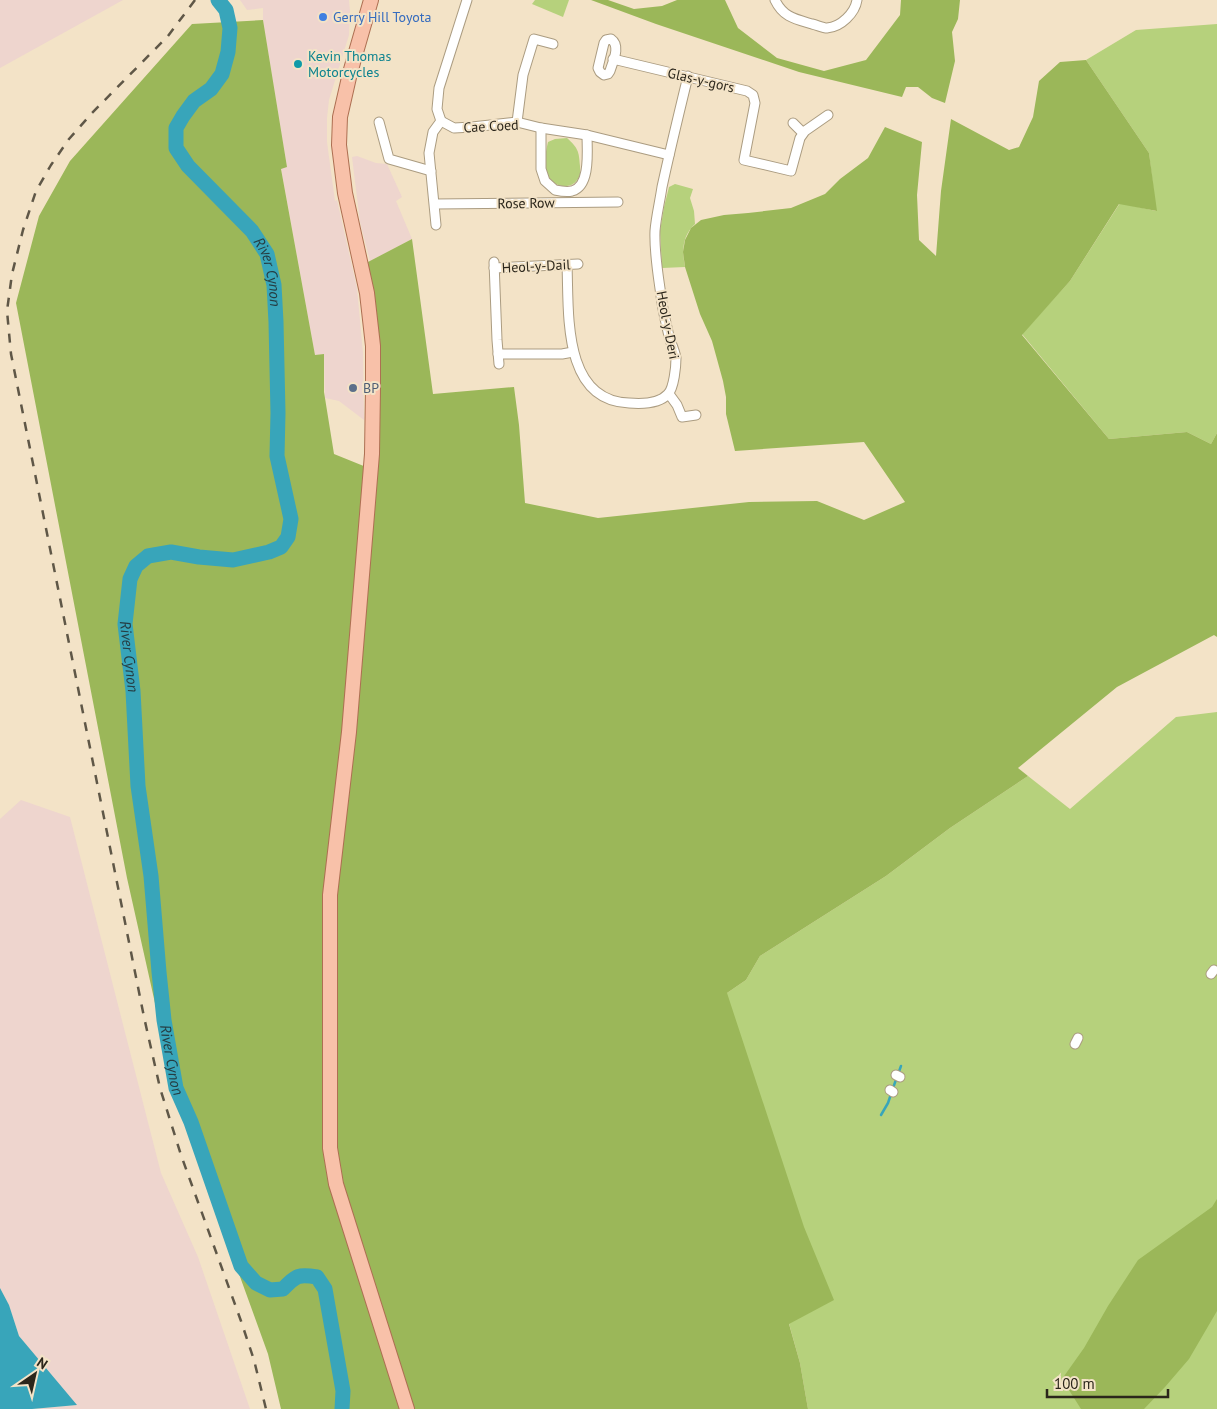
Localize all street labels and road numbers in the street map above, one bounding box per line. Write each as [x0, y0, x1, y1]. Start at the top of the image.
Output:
street label: Glas-y-gors [666, 64, 736, 96]
street label: Cae Coed [463, 116, 519, 136]
street label: Rose Row [497, 193, 555, 212]
street label: Heol-y-Dail [501, 255, 571, 277]
street label: Heol-y-Deri [653, 289, 683, 361]

